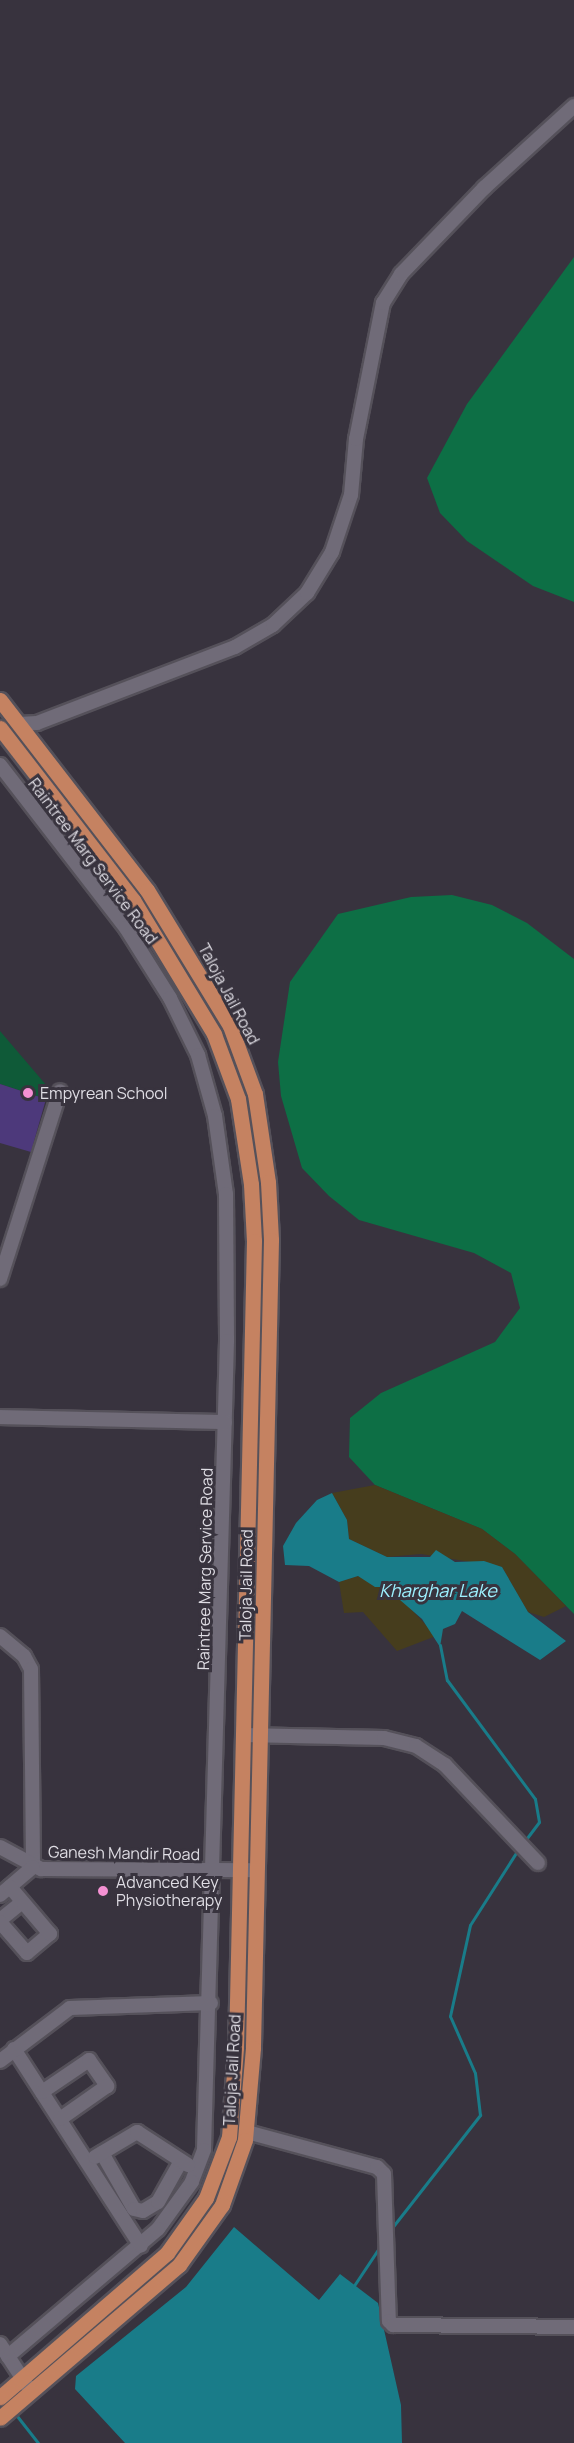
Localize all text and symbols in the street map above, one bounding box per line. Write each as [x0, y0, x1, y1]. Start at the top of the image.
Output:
street label: Raintree Marg Service Road [24, 774, 162, 948]
street label: Taloja Jail Road [194, 940, 264, 1048]
place label: Empyrean School [40, 1083, 168, 1103]
marker: Empyrean School [21, 1086, 35, 1100]
street label: Raintree Marg Service Road [194, 1468, 216, 1670]
street label: Taloja Jail Road [235, 1529, 257, 1641]
water label: Kharghar Lake [379, 1579, 497, 1601]
street label: Ganesh Mandir Road [48, 1842, 200, 1864]
place label: Advanced Key Physiotherapy [116, 1872, 222, 1910]
marker: Advanced Key Physiotherapy [94, 1882, 112, 1900]
street label: Taloja Jail Road [219, 2014, 245, 2126]

